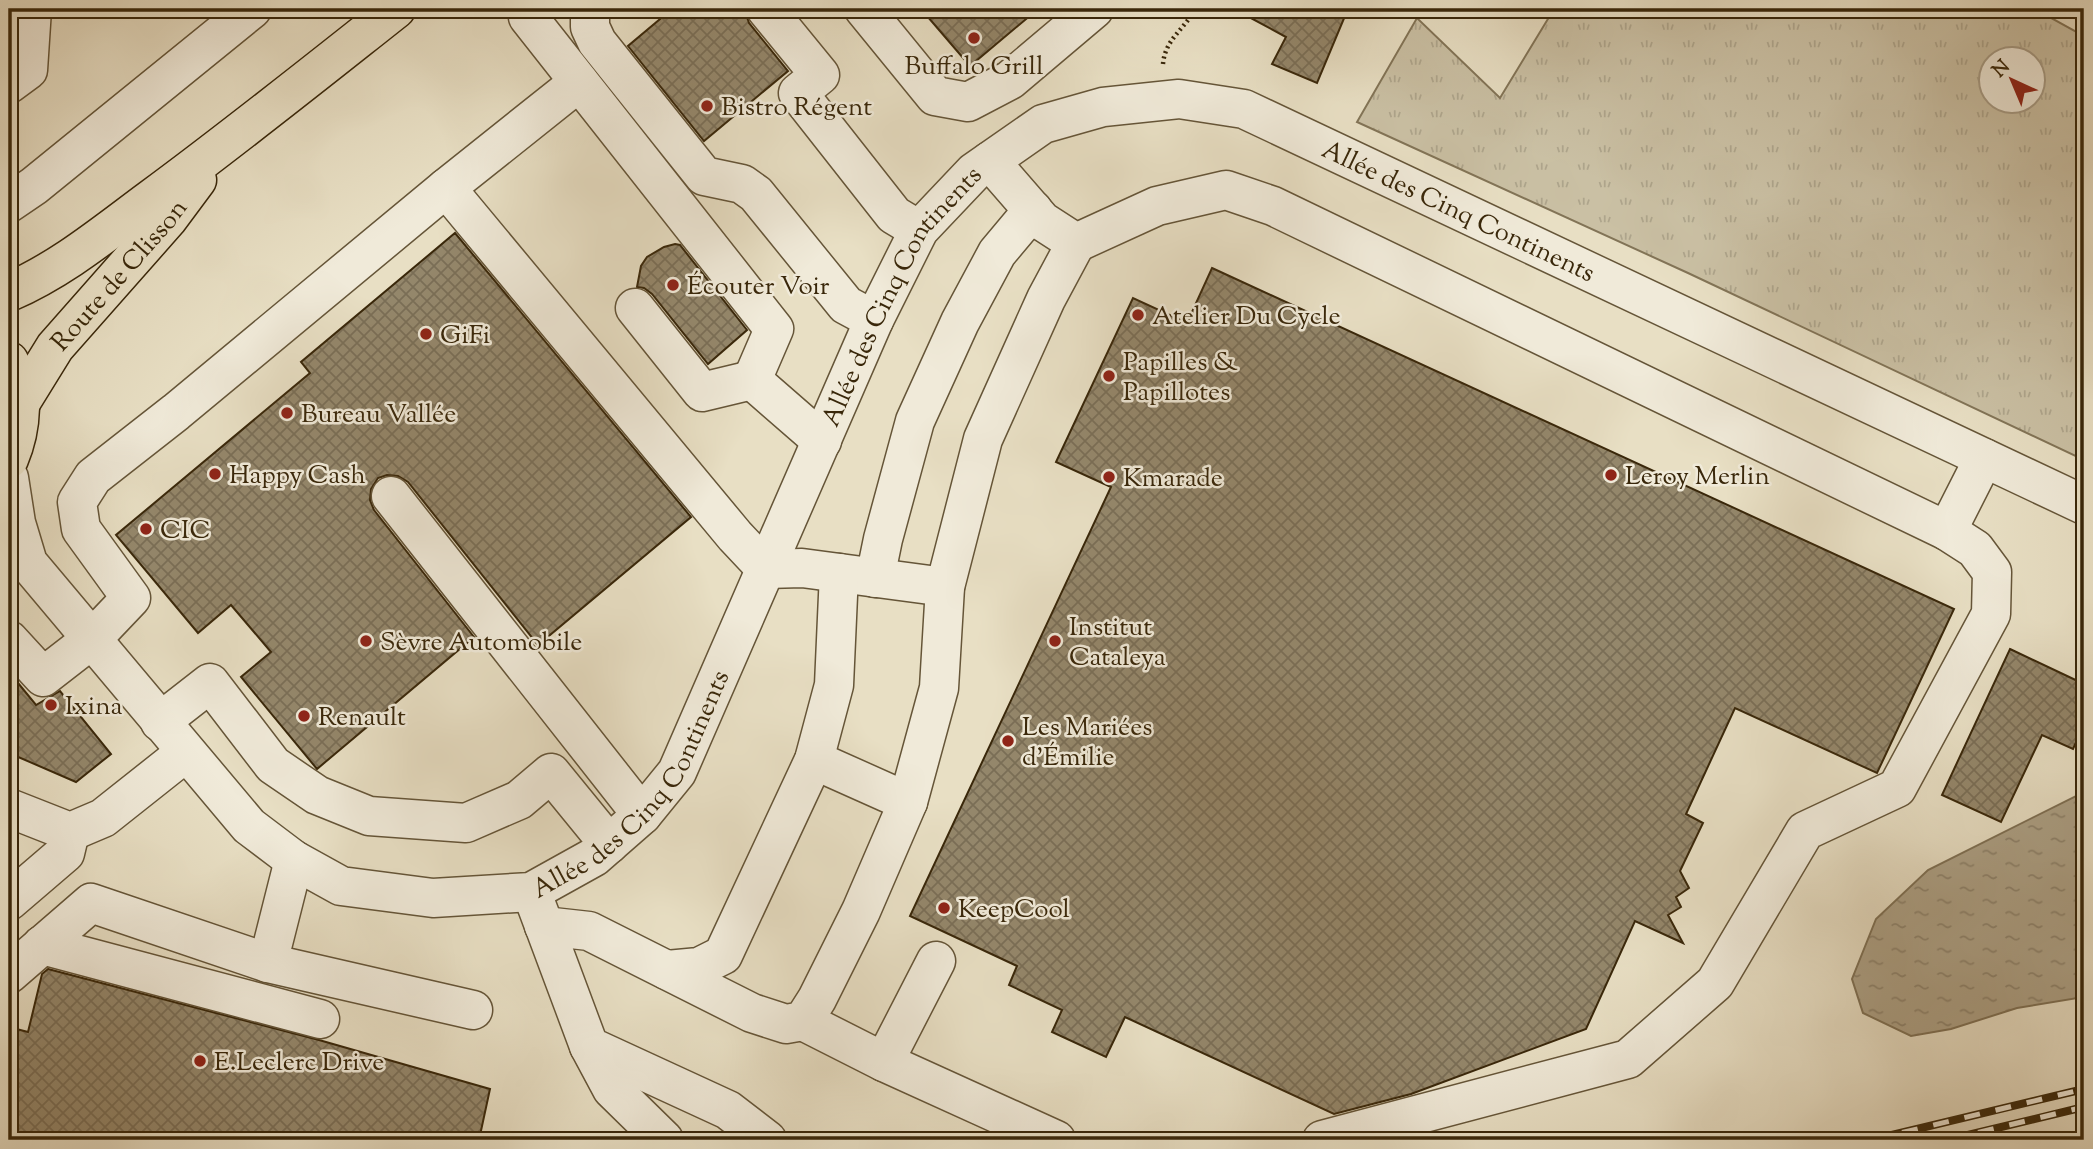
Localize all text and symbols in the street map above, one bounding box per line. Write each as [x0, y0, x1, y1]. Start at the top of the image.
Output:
marker: Buffalo Grill [966, 30, 982, 46]
north arrow [1978, 46, 2048, 116]
place label: Buffalo Grill [905, 49, 1043, 86]
text: N [1987, 55, 2017, 85]
place label: Bistro Régent [721, 90, 872, 127]
marker: Bistro Régent [699, 98, 715, 114]
street label: Allée des Cinq Continents [1315, 132, 1601, 293]
street label: Allée des Cinq Continents [814, 159, 991, 433]
street label: Route de Clisson [43, 192, 198, 360]
place label: Écouter Voir [687, 269, 830, 306]
marker: Écouter Voir [665, 277, 681, 293]
place label: Atelier Du Cycle [1152, 299, 1341, 336]
marker: Atelier Du Cycle [1130, 307, 1146, 323]
place label: GiFi [440, 318, 490, 355]
marker: GiFi [418, 326, 434, 342]
place label: Papilles & Papillotes [1123, 345, 1238, 412]
marker: Papilles & Papillotes [1101, 368, 1117, 384]
place label: Bureau Vallée [301, 397, 456, 434]
marker: Bureau Vallée [279, 405, 295, 421]
place label: Happy Cash [229, 458, 366, 495]
place label: Leroy Merlin [1625, 459, 1770, 496]
place label: Kmarade [1123, 461, 1223, 498]
marker: Happy Cash [207, 466, 223, 482]
marker: Leroy Merlin [1603, 467, 1619, 483]
marker: Kmarade [1101, 469, 1117, 485]
place label: CIC [160, 513, 211, 550]
marker: CIC [138, 521, 154, 537]
place label: Institut Cataleya [1069, 610, 1166, 677]
place label: Sèvre Automobile [380, 625, 582, 662]
marker: Sèvre Automobile [358, 633, 374, 649]
marker: Institut Cataleya [1047, 633, 1063, 649]
street label: Allée des Cinq Continents [526, 665, 740, 909]
place label: Ixina [65, 689, 123, 726]
marker: Ixina [43, 697, 59, 713]
place label: Renault [318, 700, 406, 737]
marker: Renault [296, 708, 312, 724]
place label: Les Mariées d'Émilie [1022, 710, 1153, 777]
marker: Les Mariées d'Émilie [1000, 733, 1016, 749]
place label: KeepCool [958, 892, 1070, 929]
marker: KeepCool [936, 900, 952, 916]
place label: E.Leclerc Drive [214, 1045, 384, 1082]
marker: E.Leclerc Drive [192, 1053, 208, 1069]

